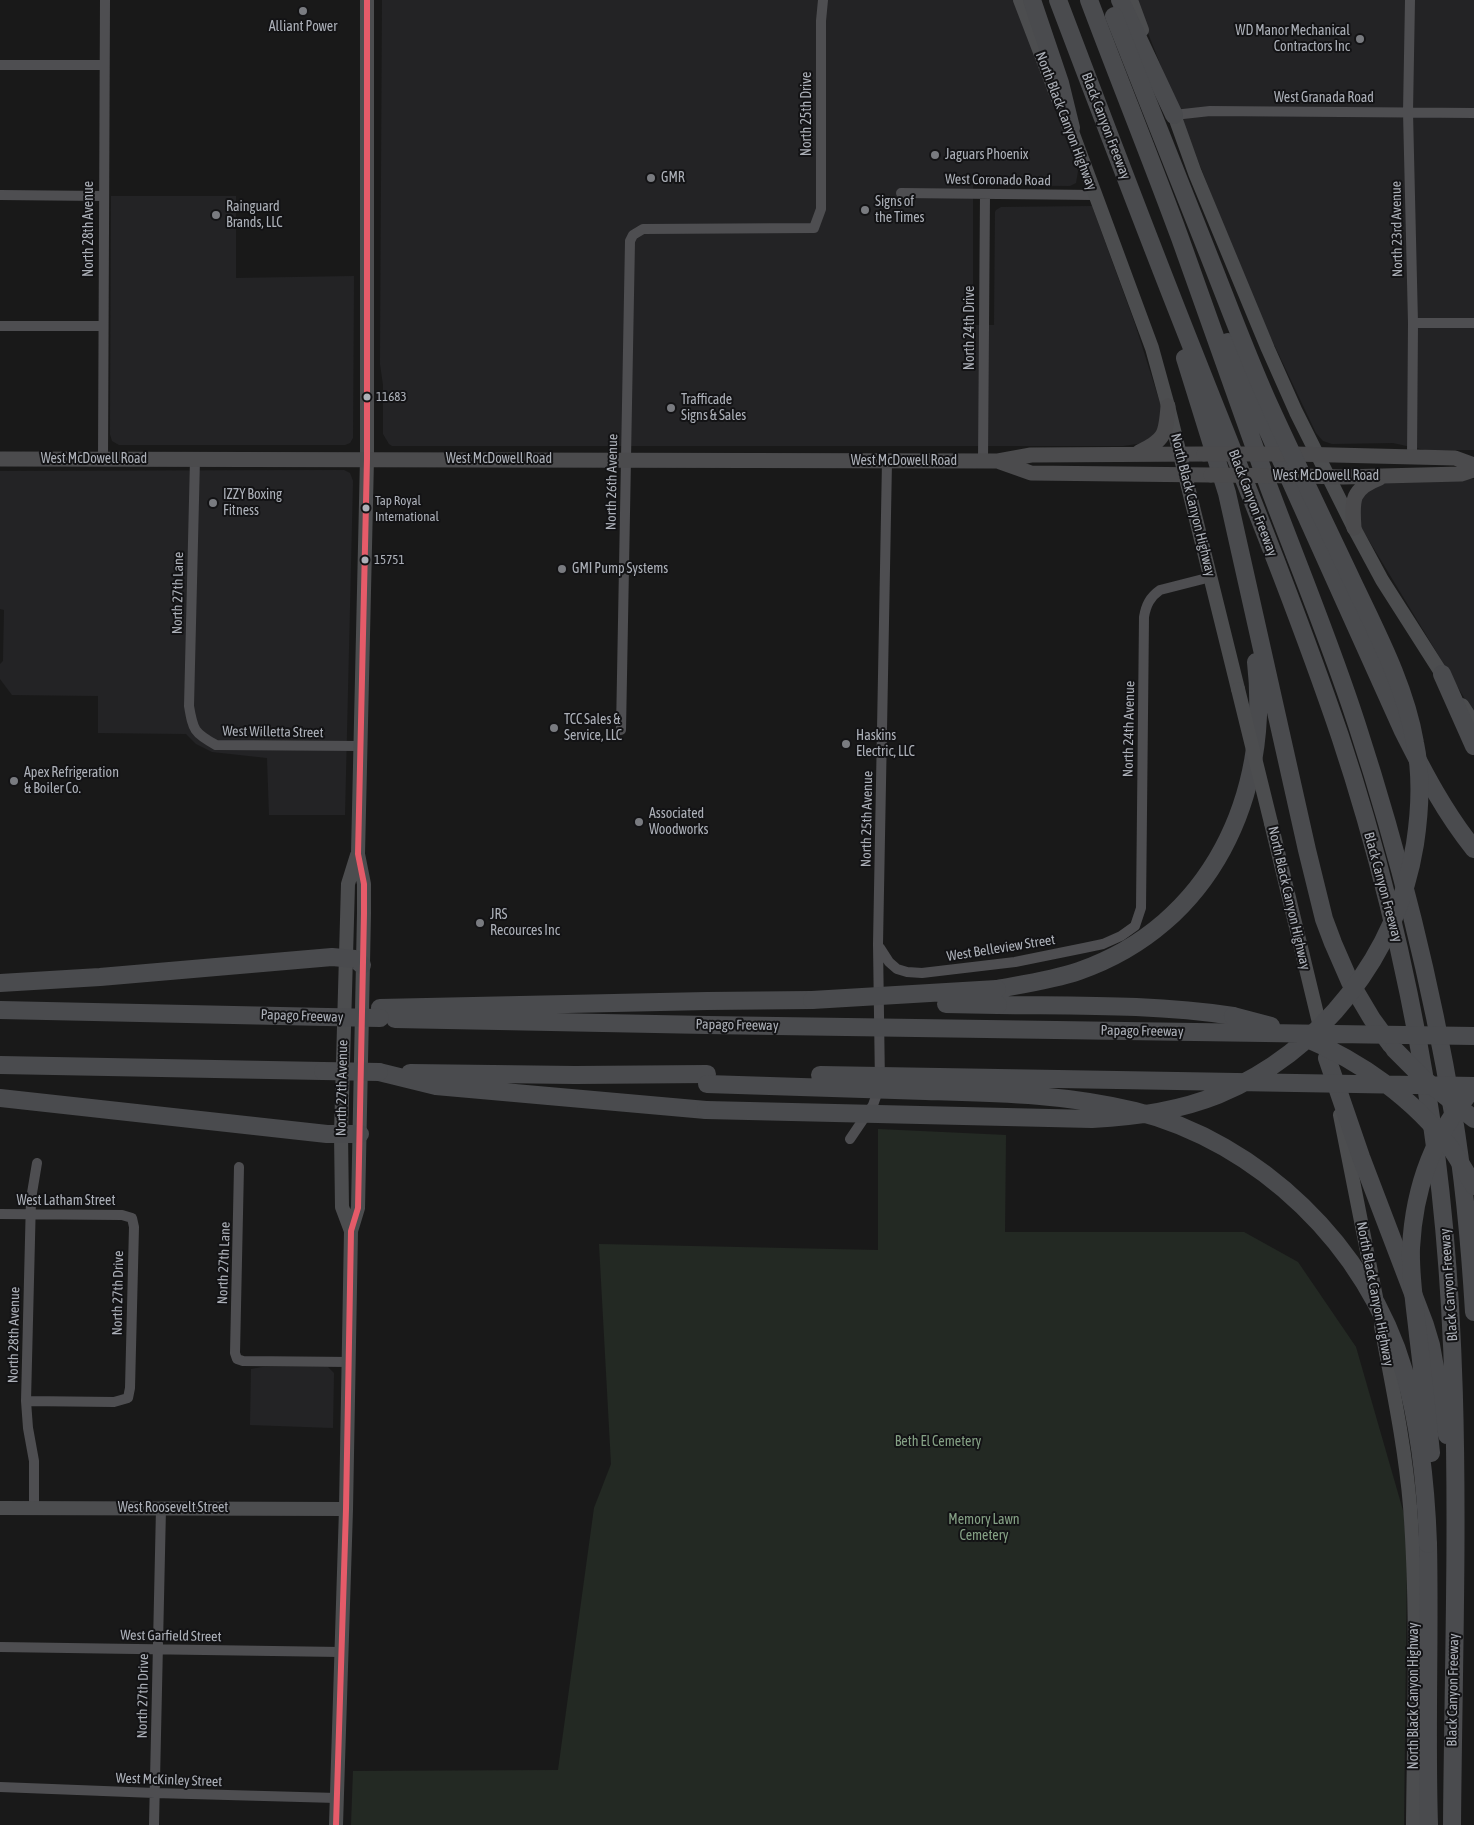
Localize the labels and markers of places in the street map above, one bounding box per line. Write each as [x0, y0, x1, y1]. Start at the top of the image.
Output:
marker: Alliant Power [297, 5, 309, 17]
place label: Alliant Power [269, 19, 337, 35]
place label: WD Manor Mechanical Contractors Inc [1235, 23, 1350, 56]
marker: WD Manor Mechanical Contractors Inc [1354, 33, 1366, 45]
place label: Jaguars Phoenix [945, 147, 1029, 163]
marker: Jaguars Phoenix [929, 149, 941, 161]
place label: GMR [661, 170, 685, 186]
marker: GMR [645, 172, 657, 184]
place label: Signs of the Times [875, 194, 925, 226]
place label: Rainguard Brands, LLC [226, 199, 283, 232]
marker: Signs of the Times [859, 204, 871, 216]
marker: Rainguard Brands, LLC [210, 209, 222, 221]
place label: 11683 [376, 389, 407, 405]
marker: 11683 [362, 392, 372, 402]
place label: Trafficade Signs & Sales [681, 392, 746, 424]
marker: Trafficade Signs & Sales [665, 402, 677, 414]
place label: IZZY Boxing Fitness [223, 487, 282, 520]
place label: Tap Royal International [375, 493, 439, 524]
marker: IZZY Boxing Fitness [207, 497, 219, 509]
marker: Tap Royal International [361, 503, 371, 513]
place label: 15751 [374, 552, 405, 568]
marker: 15751 [360, 555, 370, 565]
place label: GMI Pump Systems [572, 561, 668, 577]
marker: GMI Pump Systems [556, 563, 568, 575]
place label: TCC Sales & Service, LLC [564, 712, 622, 744]
marker: TCC Sales & Service, LLC [548, 722, 560, 734]
place label: Haskins Electric, LLC [856, 728, 915, 760]
marker: Haskins Electric, LLC [840, 738, 852, 750]
place label: Apex Refrigeration & Boiler Co. [24, 765, 119, 798]
marker: Apex Refrigeration & Boiler Co. [8, 775, 20, 787]
place label: Associated Woodworks [649, 806, 709, 839]
marker: Associated Woodworks [633, 816, 645, 828]
place label: JRS Recources Inc [490, 907, 560, 940]
marker: JRS Recources Inc [474, 917, 486, 929]

